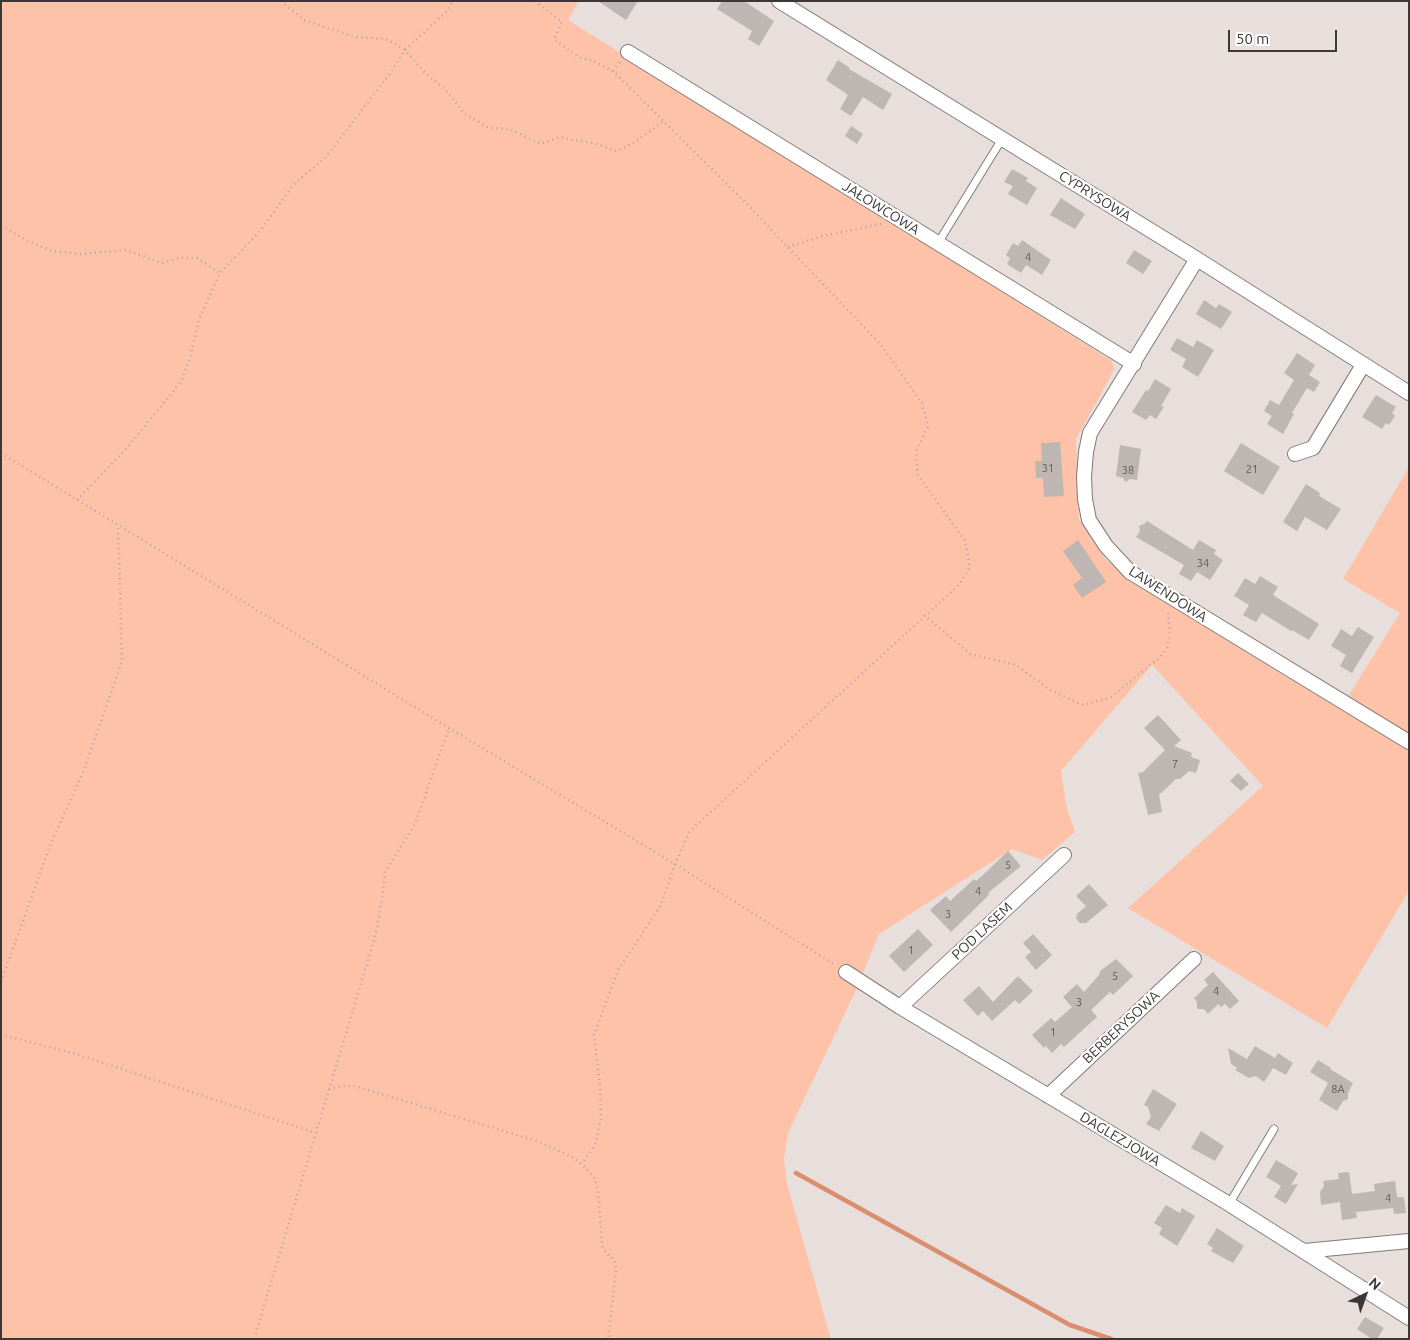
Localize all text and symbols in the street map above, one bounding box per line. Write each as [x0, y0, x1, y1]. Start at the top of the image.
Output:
scale bar [1230, 20, 1339, 52]
text: 50 m [1236, 30, 1269, 47]
street label: CYPRYSOWA [1056, 167, 1134, 225]
street label: JAŁOWCOWA [839, 178, 923, 238]
house number: 4 [1025, 250, 1031, 264]
house number: 31 [1042, 461, 1054, 475]
house number: 21 [1246, 462, 1258, 476]
house number: 38 [1122, 463, 1134, 477]
house number: 34 [1197, 556, 1209, 570]
street label: LAWENDOWA [1126, 562, 1210, 626]
house number: 7 [1172, 757, 1178, 771]
house number: 5 [1005, 858, 1011, 872]
house number: 4 [975, 884, 981, 898]
street label: POD LASEM [948, 899, 1016, 963]
house number: 3 [945, 907, 951, 921]
house number: 1 [908, 943, 914, 957]
house number: 5 [1112, 969, 1118, 983]
house number: 4 [1213, 984, 1219, 998]
street label: BERBERYSOWA [1079, 987, 1163, 1067]
house number: 3 [1076, 995, 1082, 1009]
house number: 1 [1050, 1025, 1056, 1039]
house number: 8A [1331, 1082, 1345, 1096]
street label: DAGLEZJOWA [1077, 1108, 1163, 1170]
house number: 4 [1385, 1191, 1391, 1205]
north arrow [1340, 1270, 1390, 1320]
text: N [1366, 1274, 1384, 1293]

